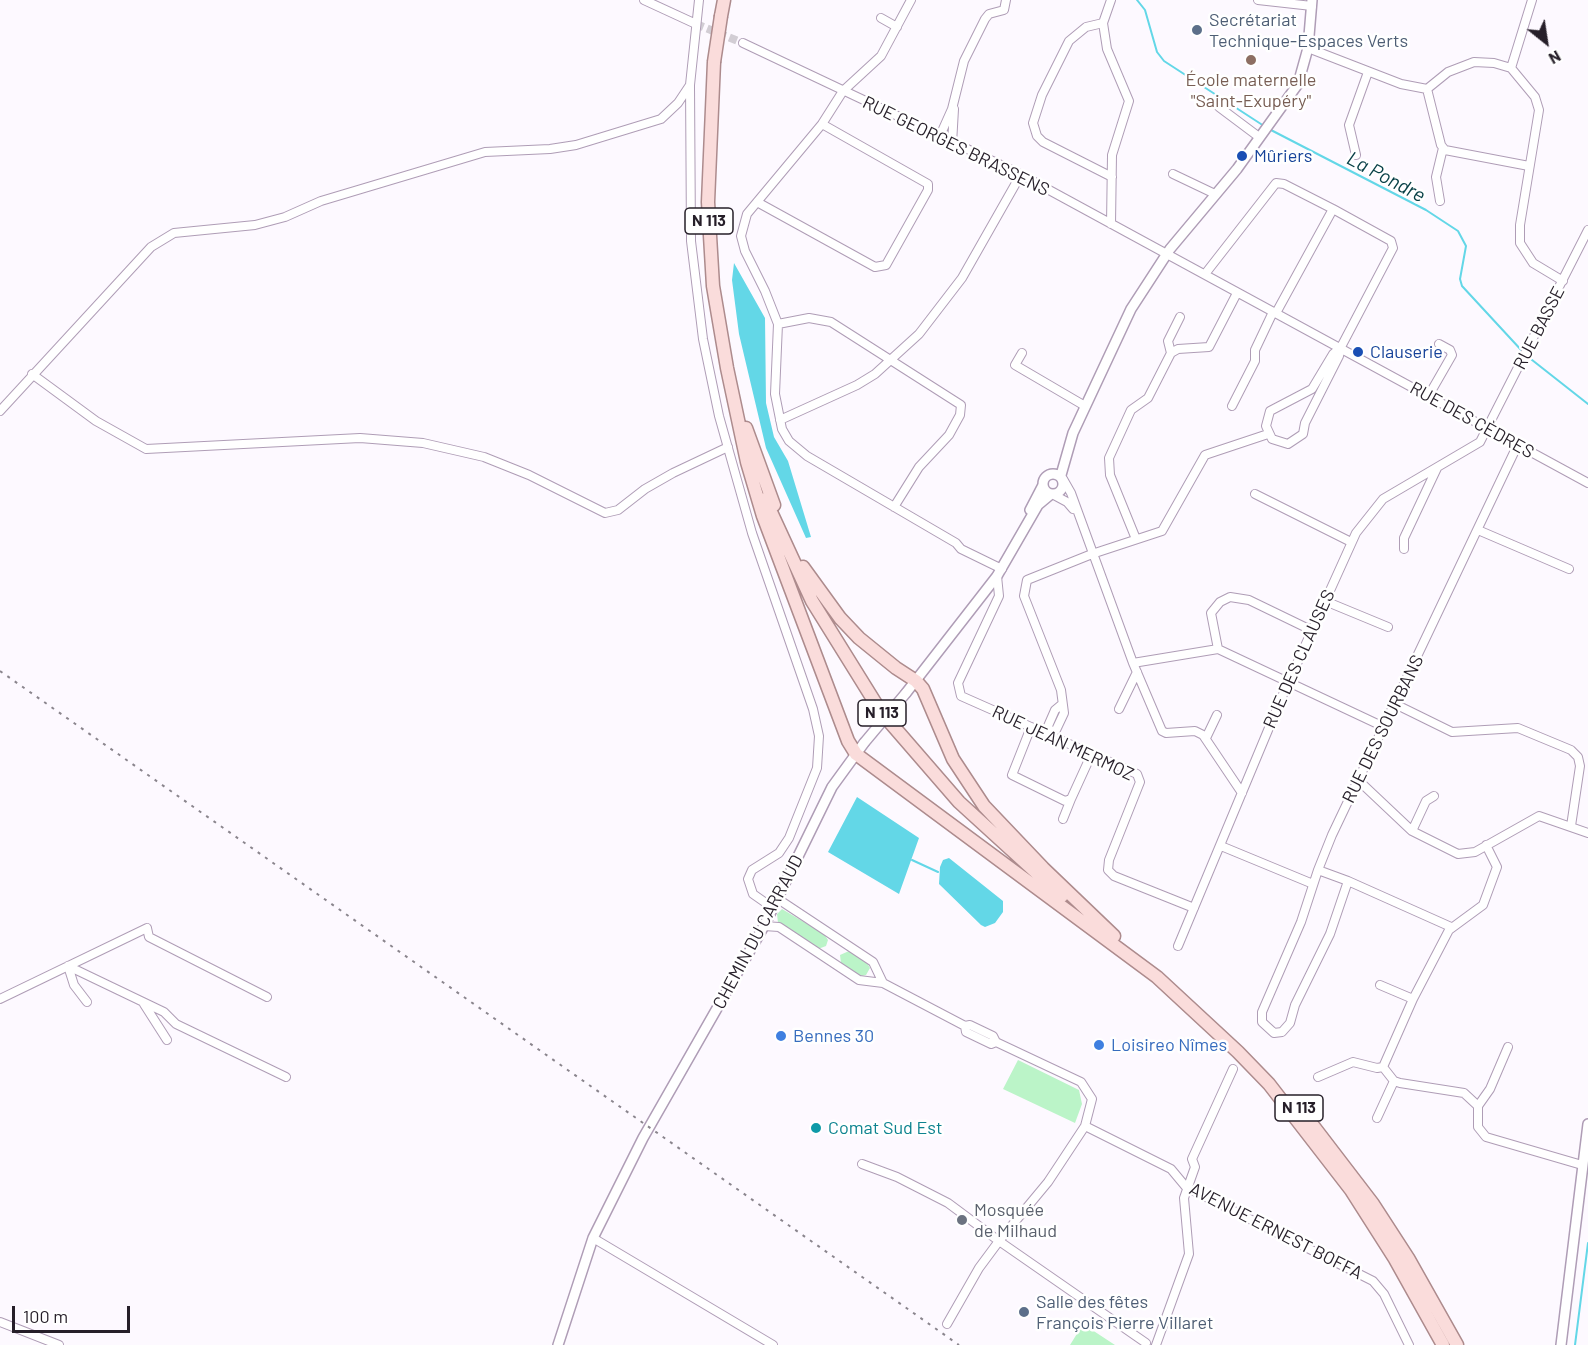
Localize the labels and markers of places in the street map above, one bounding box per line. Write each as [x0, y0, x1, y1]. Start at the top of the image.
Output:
place label: Secrétariat Technique-Espaces Verts [1209, 9, 1408, 52]
marker: Secrétariat Technique-Espaces Verts [1190, 23, 1204, 37]
marker: École maternelle "Saint-Exupéry" [1244, 53, 1258, 67]
place label: École maternelle "Saint-Exupéry" [1186, 69, 1316, 112]
place label: Mûriers [1254, 145, 1312, 167]
marker: Mûriers [1235, 149, 1249, 163]
place label: Clauserie [1370, 341, 1443, 363]
marker: Clauserie [1351, 345, 1365, 359]
place label: Bennes 30 [793, 1025, 874, 1047]
marker: Bennes 30 [774, 1029, 788, 1043]
place label: Loisireo Nîmes [1111, 1034, 1227, 1056]
marker: Loisireo Nîmes [1092, 1038, 1106, 1052]
place label: Comat Sud Est [828, 1117, 943, 1139]
marker: Comat Sud Est [809, 1121, 823, 1135]
place label: Mosquée de Milhaud [974, 1199, 1057, 1242]
marker: Mosquée de Milhaud [955, 1213, 969, 1227]
place label: Salle des fêtes François Pierre Villaret [1036, 1291, 1213, 1334]
marker: Salle des fêtes François Pierre Villaret [1017, 1305, 1031, 1319]

